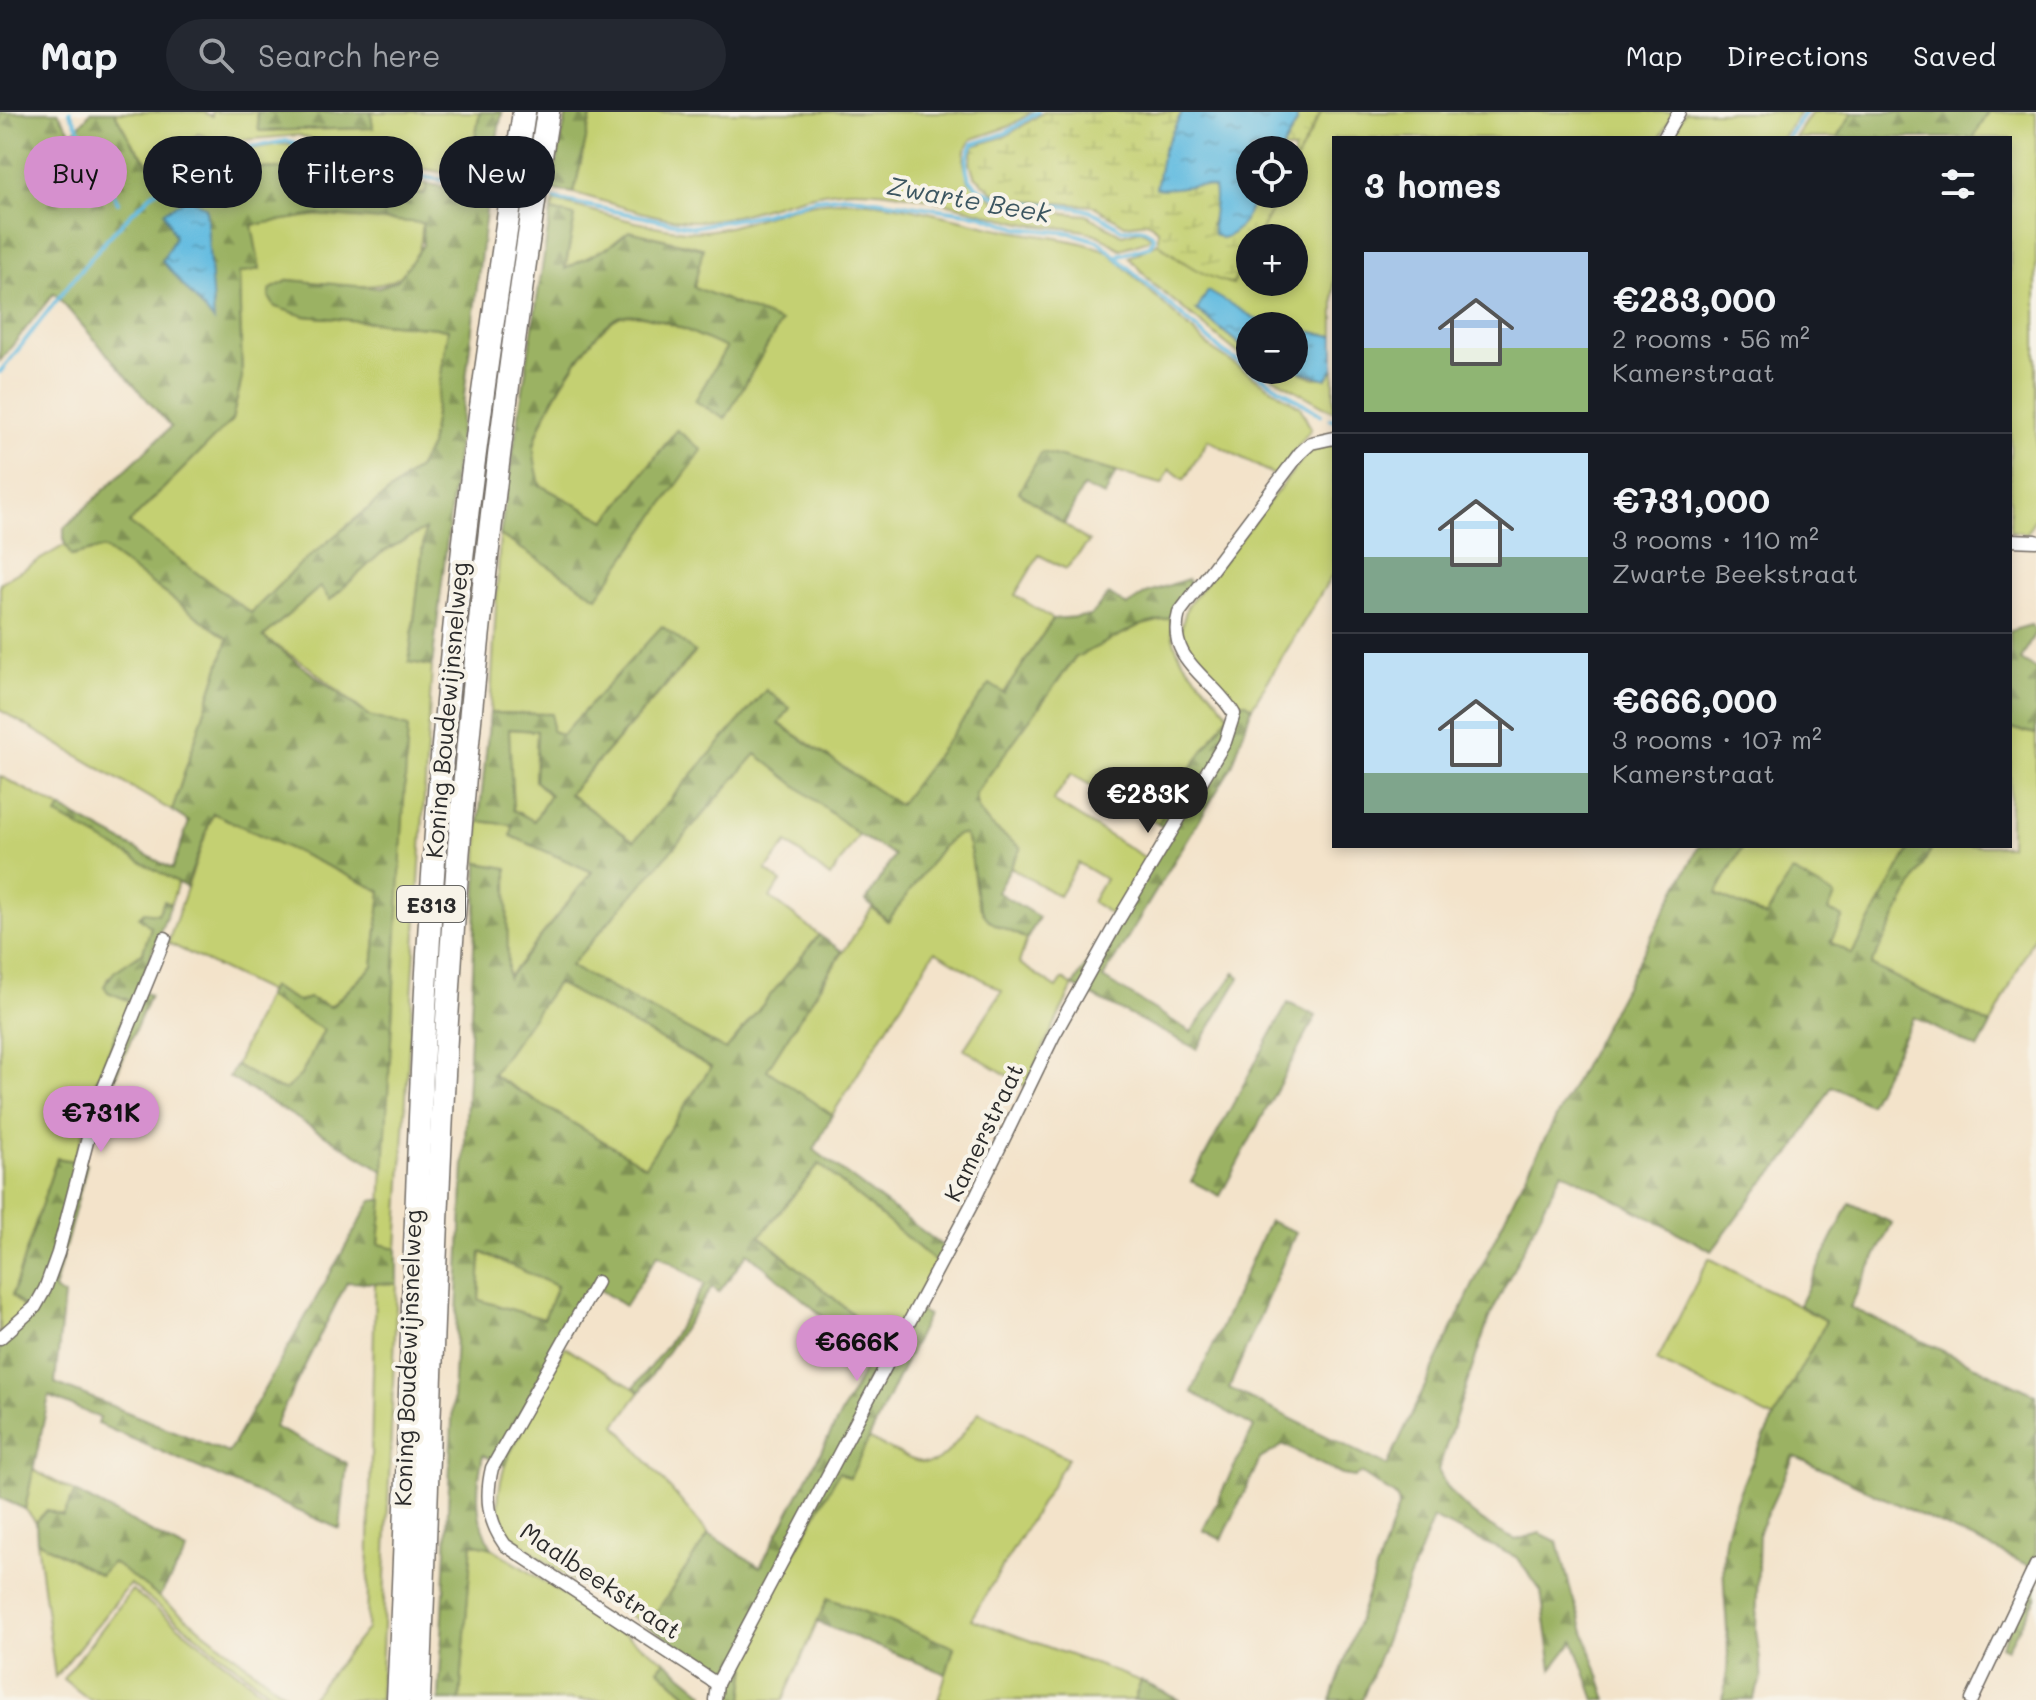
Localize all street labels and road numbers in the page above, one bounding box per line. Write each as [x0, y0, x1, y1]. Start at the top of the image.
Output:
street label: Koning Boudewijnsnelweg [418, 561, 474, 859]
road number: E313 [397, 886, 465, 922]
street label: Kamerstraat [936, 1058, 1030, 1206]
street label: Koning Boudewijnsnelweg [386, 1209, 428, 1507]
street label: Maalbeekstraat [515, 1515, 687, 1645]

